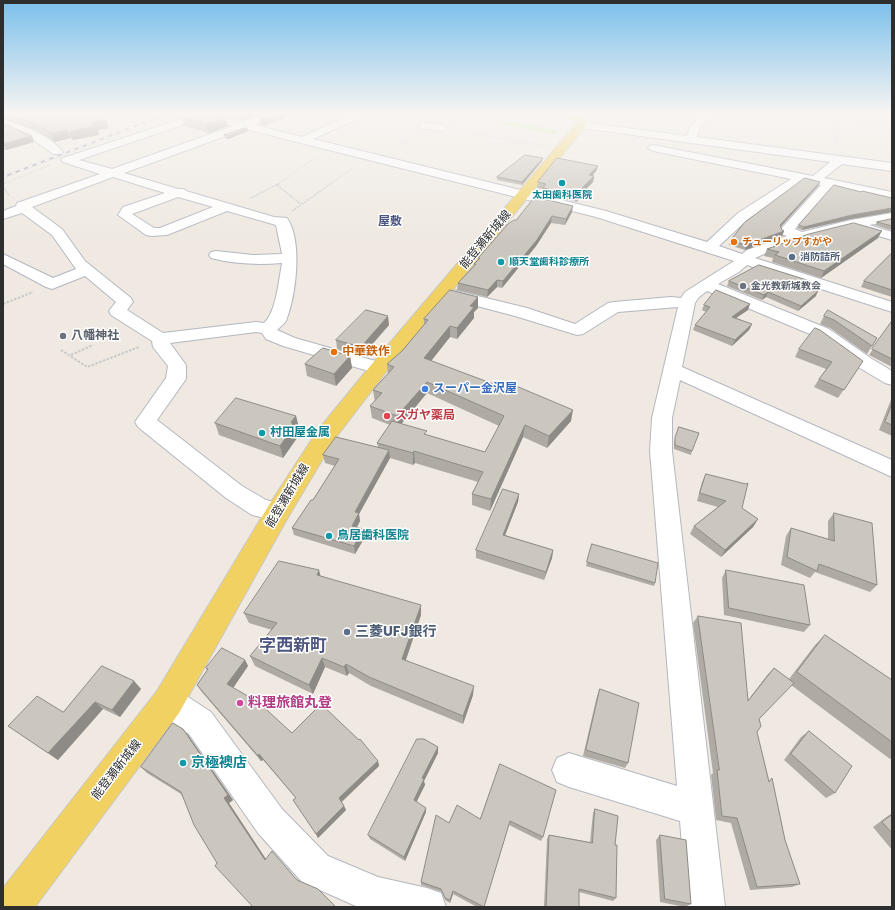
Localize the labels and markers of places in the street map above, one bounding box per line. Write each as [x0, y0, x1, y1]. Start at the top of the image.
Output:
marker: 太田歯科医院 [557, 178, 567, 188]
place label: 太田歯科医院 [532, 189, 592, 201]
place label: チューリップすがや [742, 236, 832, 248]
marker: チューリップすがや [729, 237, 739, 247]
place label: 消防詰所 [800, 251, 840, 263]
marker: 消防詰所 [787, 252, 797, 262]
place label: 順天堂歯科診療所 [509, 256, 589, 268]
marker: 順天堂歯科診療所 [496, 257, 506, 267]
place label: 金光教新城教会 [751, 280, 821, 292]
marker: 金光教新城教会 [738, 281, 748, 291]
place label: 八幡神社 [71, 329, 119, 343]
marker: 八幡神社 [58, 331, 68, 341]
place label: 中華鉄作 [342, 345, 390, 359]
marker: 中華鉄作 [329, 347, 339, 357]
place label: スーパー金沢屋 [433, 382, 517, 396]
marker: スーパー金沢屋 [420, 384, 430, 394]
place label: スガヤ薬局 [395, 409, 455, 423]
marker: スガヤ薬局 [382, 411, 392, 421]
place label: 村田屋金属 [270, 426, 330, 440]
marker: 村田屋金属 [257, 428, 267, 438]
place label: 鳥居歯科医院 [337, 529, 409, 543]
marker: 鳥居歯科医院 [324, 531, 334, 541]
place label: 三菱UFJ銀行 [355, 624, 437, 640]
marker: 三菱UFJ銀行 [342, 627, 352, 637]
place label: 料理旅館丸登 [248, 695, 332, 711]
marker: 料理旅館丸登 [235, 698, 245, 708]
place label: 京極襖店 [191, 755, 247, 771]
marker: 京極襖店 [178, 758, 188, 768]

